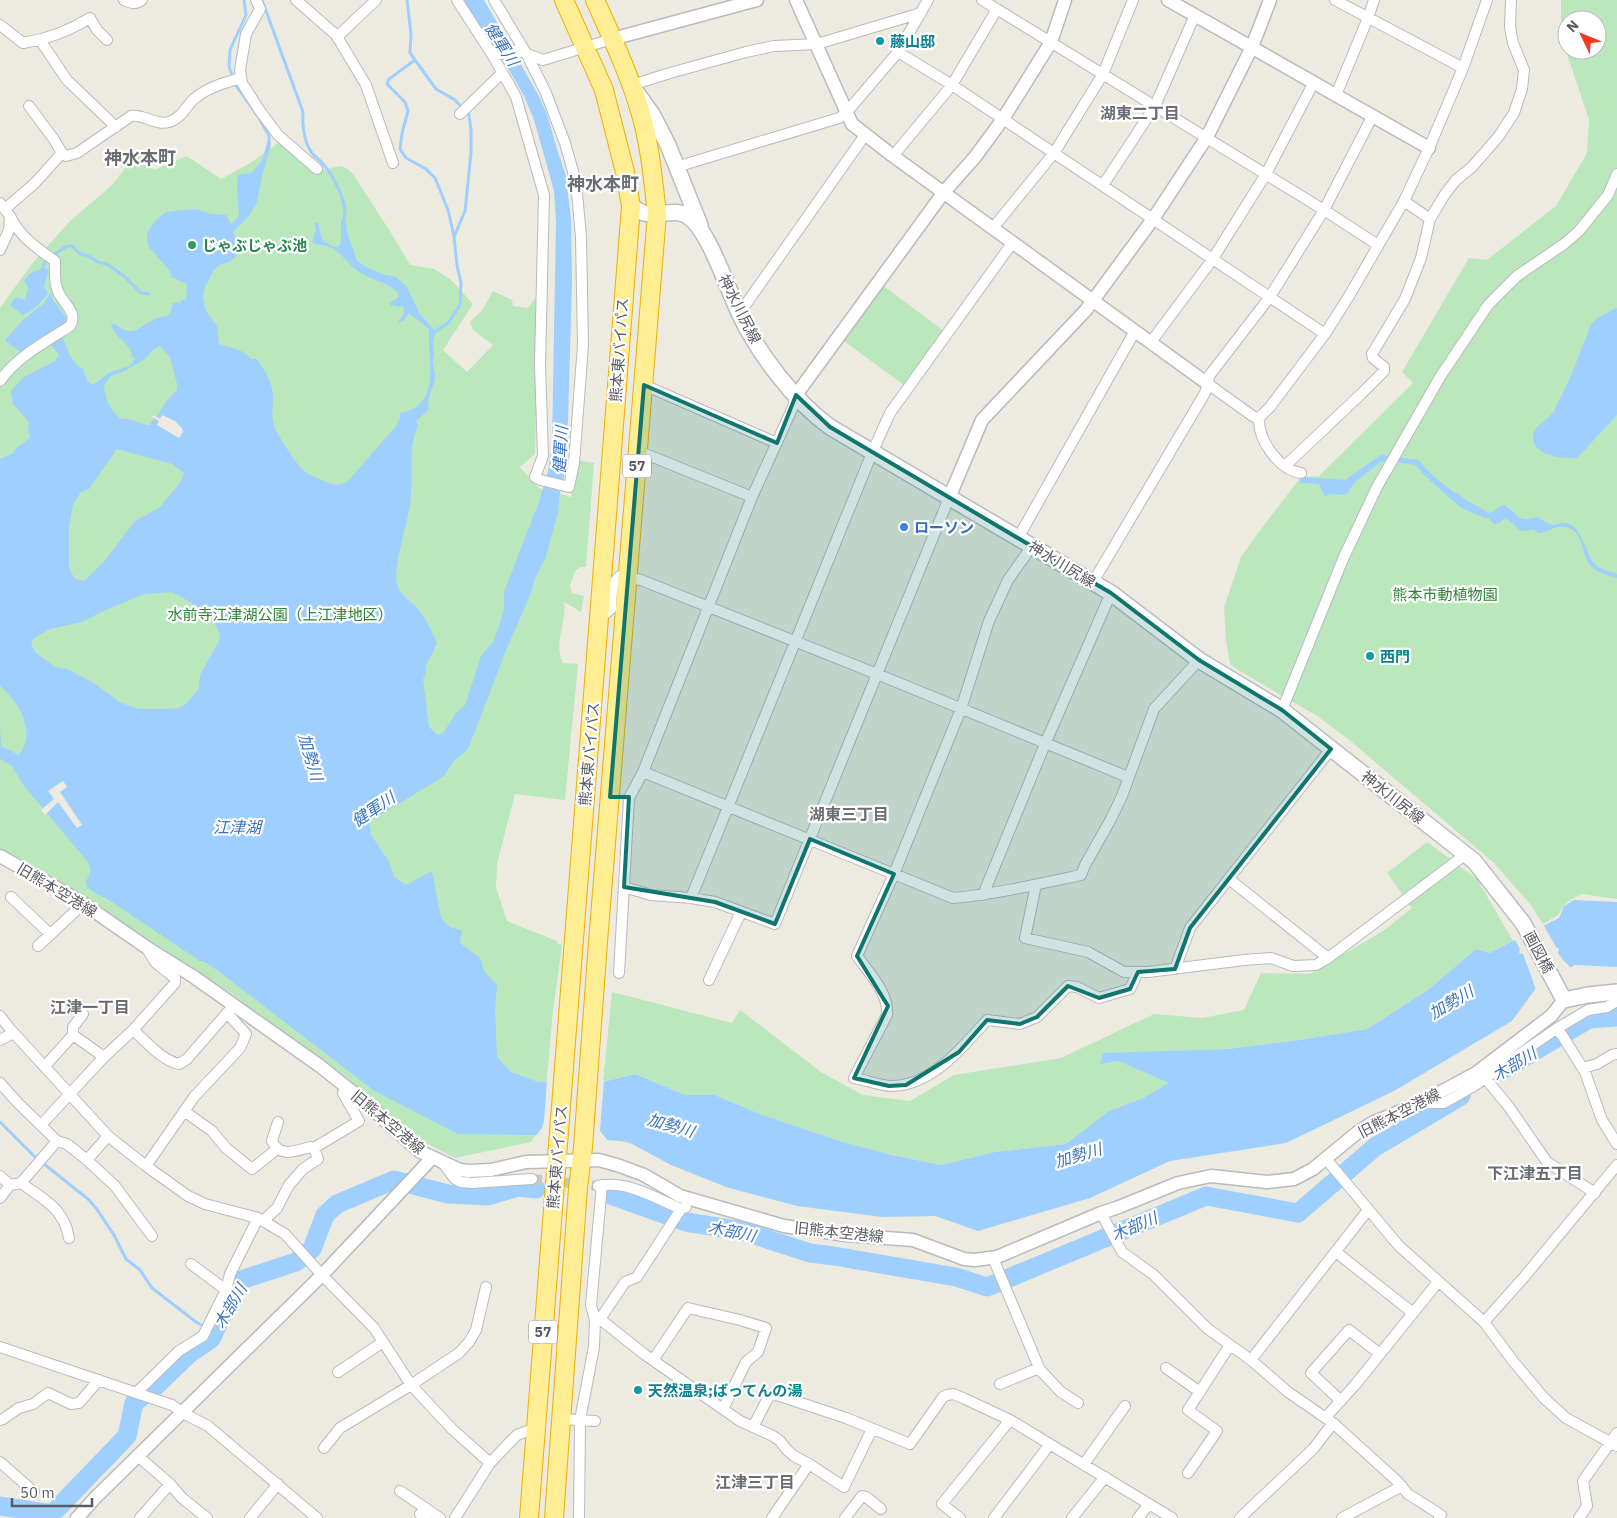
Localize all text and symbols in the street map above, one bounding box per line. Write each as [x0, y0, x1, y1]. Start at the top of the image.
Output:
north arrow [1557, 10, 1607, 60]
text: N [1562, 16, 1583, 36]
water label: 健軍川 [481, 18, 525, 71]
place label: 藤山邸 [890, 32, 935, 51]
marker: 藤山邸 [874, 35, 886, 47]
district label: 湖東二丁目 [1100, 103, 1180, 123]
district label: 神水本町 [104, 146, 176, 169]
district label: 神水本町 [567, 172, 639, 195]
place label: じゃぶじゃぶ池 [202, 236, 307, 255]
marker: じゃぶじゃぶ池 [186, 239, 198, 251]
street label: 神水川尻線 [715, 271, 765, 347]
street label: 熊本東バイパス [606, 297, 632, 403]
water label: 健軍川 [549, 424, 571, 474]
road number: 57 [623, 454, 651, 478]
place label: ローソン [914, 518, 974, 537]
marker: ローソン [898, 521, 910, 533]
street label: 神水川尻線 [1025, 537, 1099, 591]
park label: 熊本市動植物園 [1392, 585, 1498, 604]
park label: 水前寺江津湖公園（上江津地区） [167, 605, 393, 624]
place label: 西門 [1380, 647, 1410, 666]
marker: 西門 [1364, 650, 1376, 662]
street label: 熊本東バイパス [575, 701, 603, 807]
water label: 加勢川 [295, 731, 328, 785]
street label: 神水川尻線 [1358, 766, 1428, 828]
water label: 健軍川 [348, 786, 400, 831]
district label: 湖東三丁目 [809, 804, 889, 824]
water label: 江津湖 [213, 817, 264, 837]
street label: 旧熊本空港線 [14, 859, 100, 921]
street label: 画図橋 [1520, 928, 1558, 976]
water label: 加勢川 [1425, 980, 1478, 1023]
district label: 江津一丁目 [50, 997, 130, 1017]
water label: 木部川 [1488, 1042, 1541, 1085]
street label: 旧熊本空港線 [1355, 1084, 1443, 1142]
street label: 旧熊本空港線 [347, 1086, 429, 1158]
street label: 熊本東バイパス [543, 1104, 571, 1210]
water label: 加勢川 [645, 1109, 699, 1142]
water label: 加勢川 [1052, 1138, 1106, 1172]
district label: 下江津五丁目 [1487, 1163, 1583, 1183]
water label: 木部川 [1108, 1207, 1162, 1245]
water label: 木部川 [706, 1216, 760, 1246]
street label: 旧熊本空港線 [793, 1218, 885, 1246]
water label: 木部川 [209, 1279, 252, 1332]
road number: 57 [529, 1320, 557, 1344]
place label: 天然温泉;ばってんの湯 [648, 1381, 802, 1400]
marker: 天然温泉;ばってんの湯 [632, 1384, 644, 1396]
district label: 江津三丁目 [715, 1472, 795, 1492]
scale bar [12, 1476, 92, 1508]
text: 50 m [20, 1483, 55, 1502]

